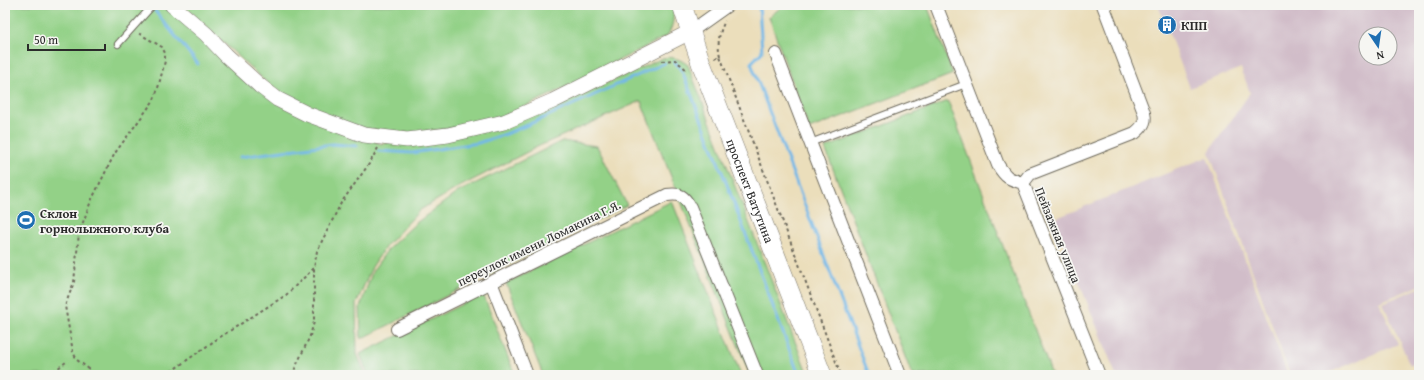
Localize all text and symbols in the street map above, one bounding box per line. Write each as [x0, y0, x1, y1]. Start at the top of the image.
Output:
building icon: КПП [1156, 14, 1178, 36]
place label: КПП [1181, 16, 1207, 35]
scale bar [28, 26, 105, 52]
north arrow [1358, 26, 1398, 66]
text: 50 m [34, 31, 58, 48]
text: N [1374, 47, 1386, 65]
street label: проспект Ватутина [722, 136, 780, 246]
street label: Пейзажная улица [1030, 184, 1086, 287]
street label: переулок имени Ломакина Г.Я. [454, 195, 624, 291]
place label: Склон горнолыжного клуба [40, 204, 170, 238]
sports icon: Склон горнолыжного клуба [15, 209, 37, 231]

